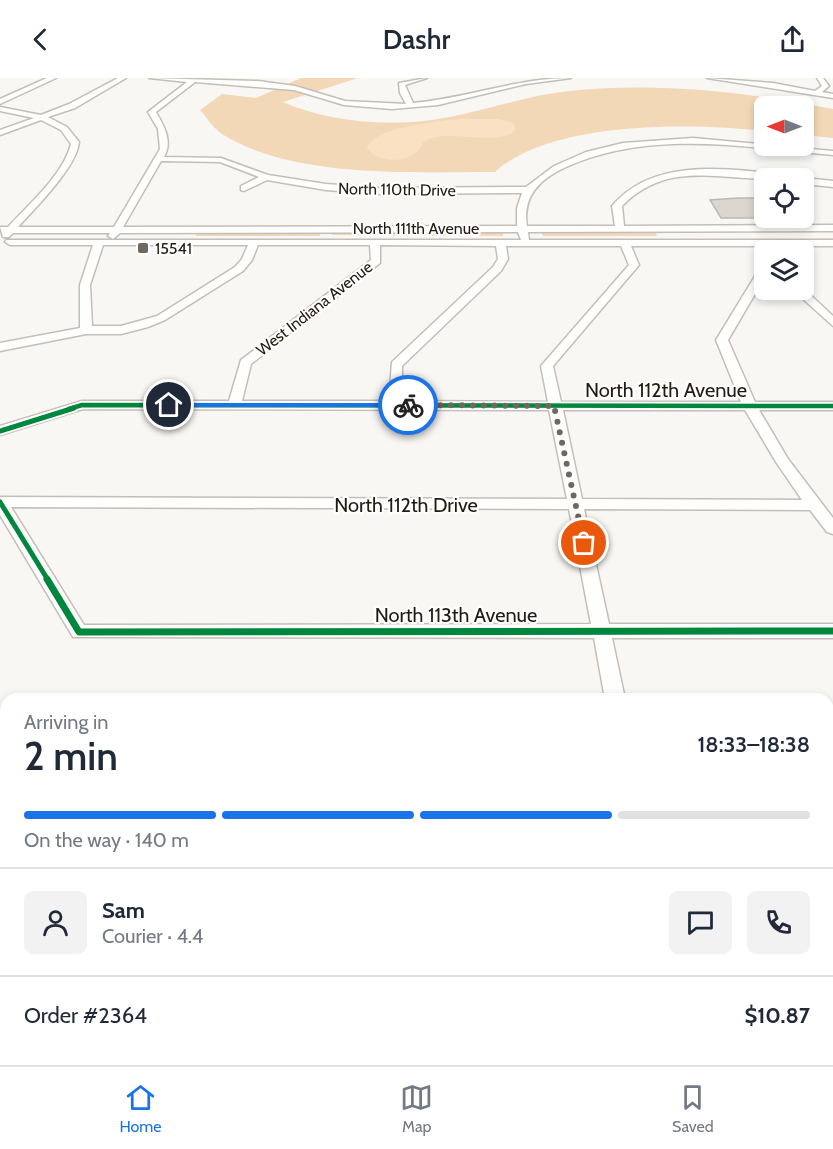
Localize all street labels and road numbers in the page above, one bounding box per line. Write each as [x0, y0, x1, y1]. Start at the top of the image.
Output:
street label: North 110th Drive [338, 179, 456, 200]
street label: North 111th Avenue [353, 219, 479, 238]
street label: West Indiana Avenue [252, 257, 376, 360]
street label: North 112th Avenue [585, 378, 747, 402]
street label: North 112th Drive [334, 493, 478, 517]
street label: North 113th Avenue [375, 603, 537, 627]

